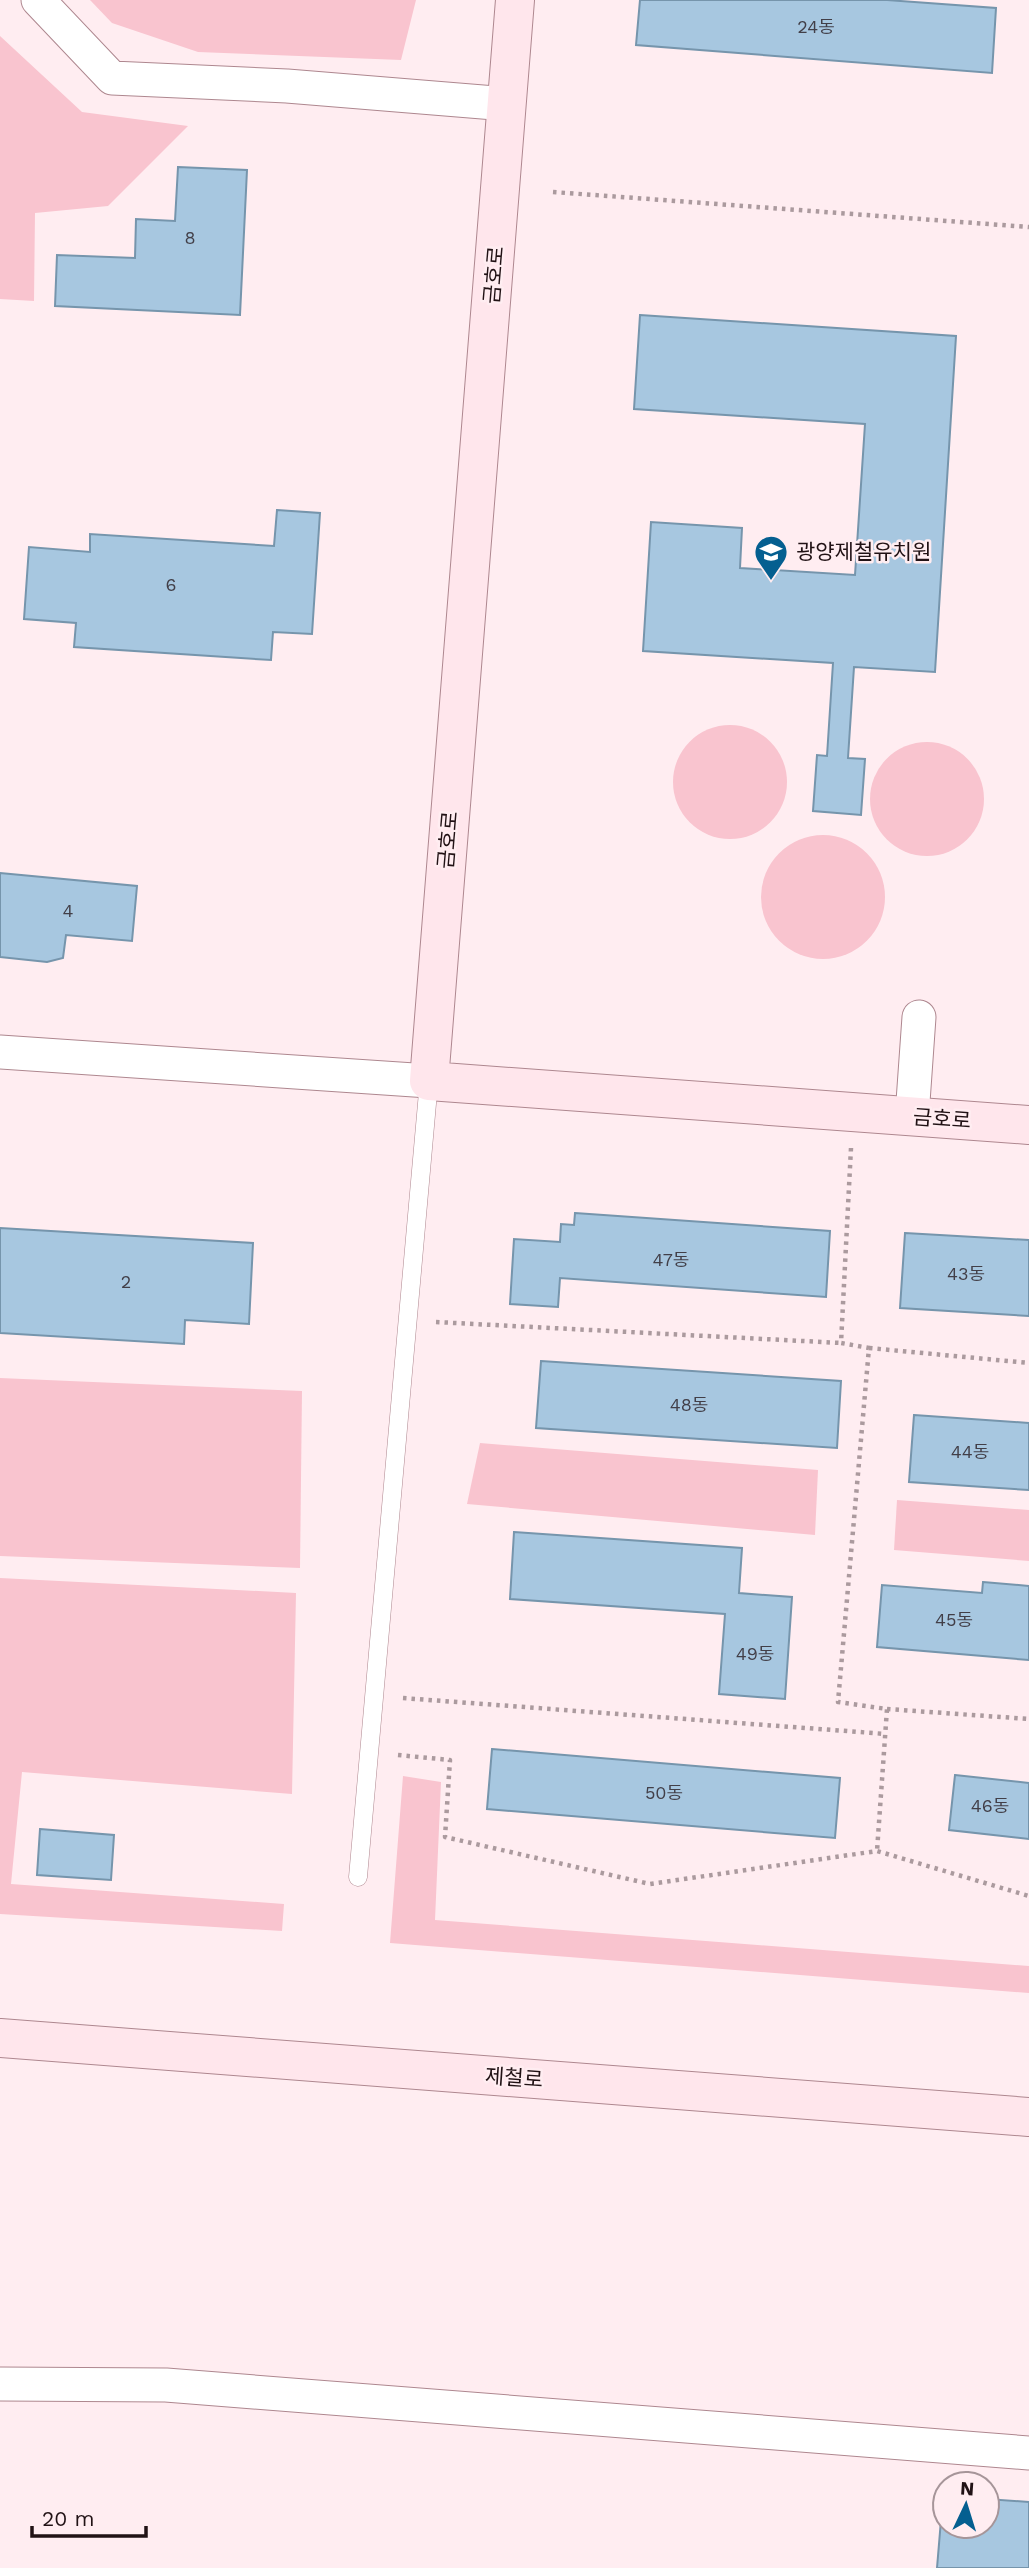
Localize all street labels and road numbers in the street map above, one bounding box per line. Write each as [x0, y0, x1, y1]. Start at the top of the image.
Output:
street label: 금호로 [479, 245, 508, 305]
street label: 금호로 [433, 810, 462, 870]
street label: 금호로 [912, 1104, 972, 1133]
street label: 제철로 [484, 2063, 544, 2092]

